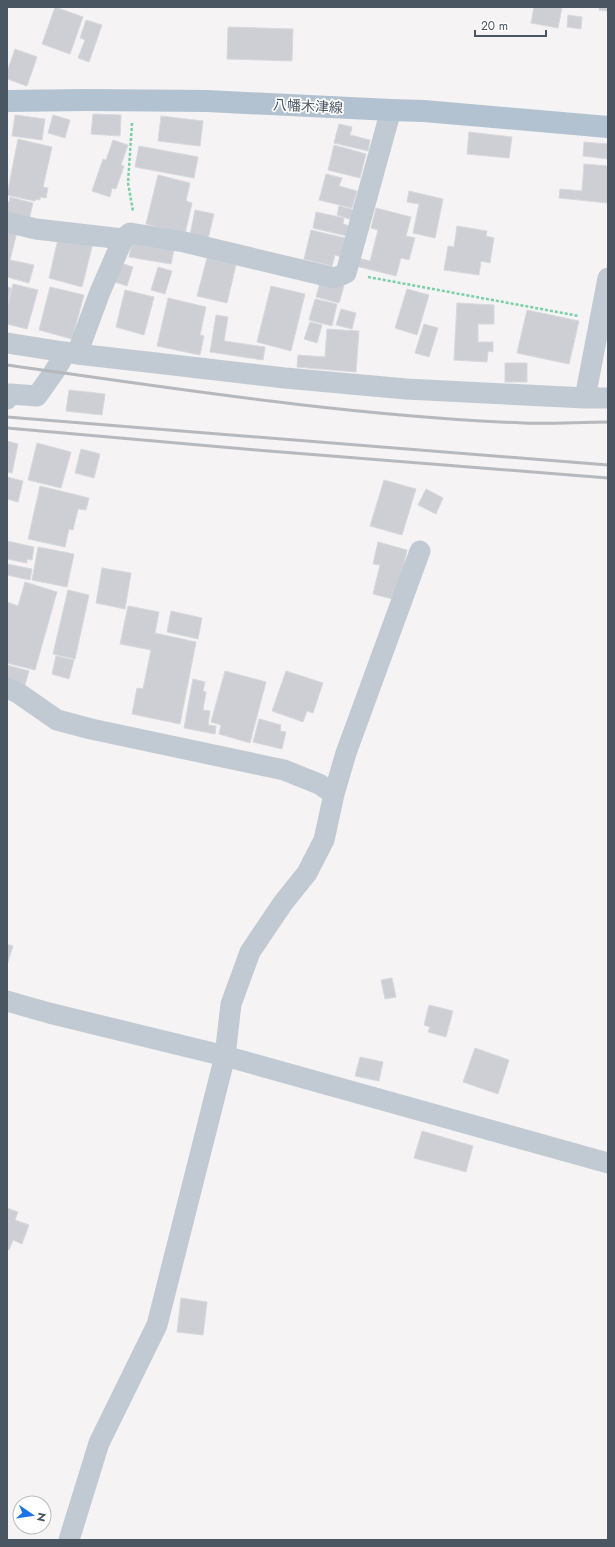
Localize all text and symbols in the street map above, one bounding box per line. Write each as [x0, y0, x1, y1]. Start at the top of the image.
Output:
scale bar [475, 12, 546, 38]
text: 20 m [481, 17, 508, 35]
street label: 八幡木津線 [273, 94, 343, 118]
north arrow [12, 1495, 52, 1535]
text: N [33, 1511, 51, 1523]

